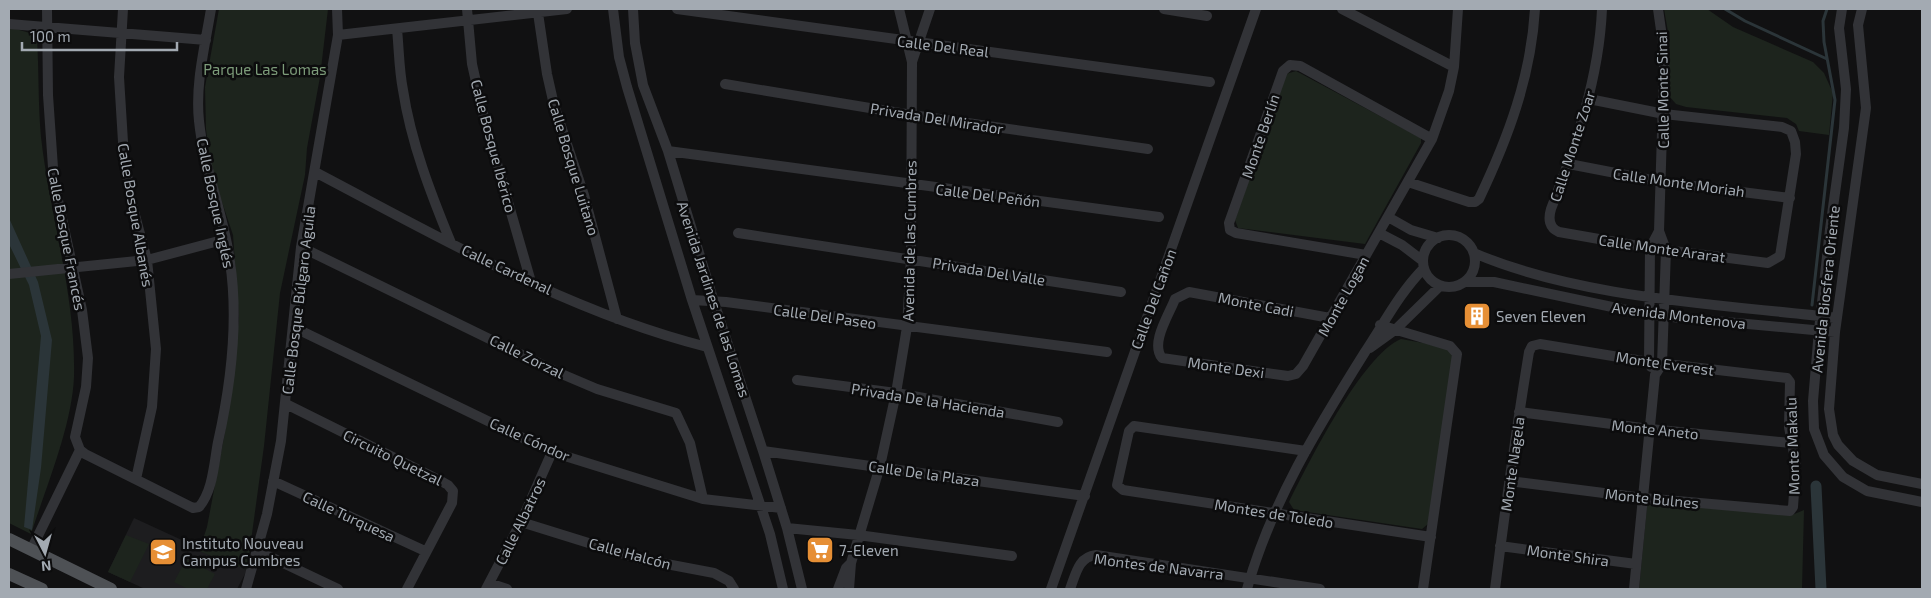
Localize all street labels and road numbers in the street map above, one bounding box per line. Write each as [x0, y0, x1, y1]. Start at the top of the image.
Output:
street label: Calle Del Real [896, 31, 991, 61]
street label: Calle Monte Sinai [1652, 31, 1672, 149]
street label: Calle Bosque Ibérico [468, 77, 520, 215]
street label: Calle Monte Zoar [1546, 88, 1598, 204]
street label: Monte Berlín [1237, 92, 1283, 180]
street label: Calle Bosque Luitano [545, 96, 603, 238]
street label: Privada Del Mirador [869, 99, 1005, 137]
street label: Calle Bosque Inglés [193, 136, 239, 270]
street label: Calle Bosque Albanés [114, 142, 158, 288]
street label: Avenida de las Cumbres [899, 160, 919, 322]
street label: Calle Monte Moriah [1612, 164, 1746, 200]
street label: Calle Bosque Francés [44, 166, 90, 312]
street label: Calle Del Peñón [935, 180, 1041, 210]
street label: Avenida Jardines de las Lomas [674, 199, 754, 399]
street label: Avenida Biosfera Oriente [1807, 204, 1843, 374]
street label: Calle Bosque Búlgaro Aguila [277, 205, 319, 395]
street label: Calle Monte Ararat [1597, 230, 1727, 266]
street label: Calle Cardenal [459, 240, 556, 298]
street label: Calle Del Cañon [1127, 246, 1179, 352]
street label: Privada Del Valle [931, 253, 1047, 289]
street label: Monte Logan [1314, 253, 1372, 339]
street label: Monte Cadi [1217, 288, 1295, 320]
street label: Avenida Montenova [1611, 298, 1747, 332]
street label: Calle Del Paseo [772, 300, 878, 332]
street label: Calle Zorzal [487, 330, 568, 382]
street label: Monte Everest [1615, 347, 1716, 379]
street label: Monte Dexi [1187, 353, 1265, 381]
street label: Privada De la Hacienda [850, 379, 1006, 421]
street label: Monte Makalu [1781, 397, 1803, 495]
street label: Calle Cóndor [487, 413, 573, 465]
street label: Monte Aneto [1611, 415, 1699, 443]
street label: Monte Nagela [1496, 416, 1528, 512]
street label: Circuito Quetzal [340, 425, 446, 490]
street label: Calle De la Plaza [867, 456, 981, 490]
street label: Calle Albatros [491, 474, 549, 568]
street label: Monte Bulnes [1604, 484, 1700, 512]
street label: Calle Turquesa [300, 487, 398, 545]
street label: Montes de Toledo [1213, 495, 1335, 531]
street label: Calle Halcón [587, 533, 673, 573]
street label: Monte Shira [1526, 540, 1610, 570]
street label: Montes de Navarra [1093, 549, 1225, 583]

